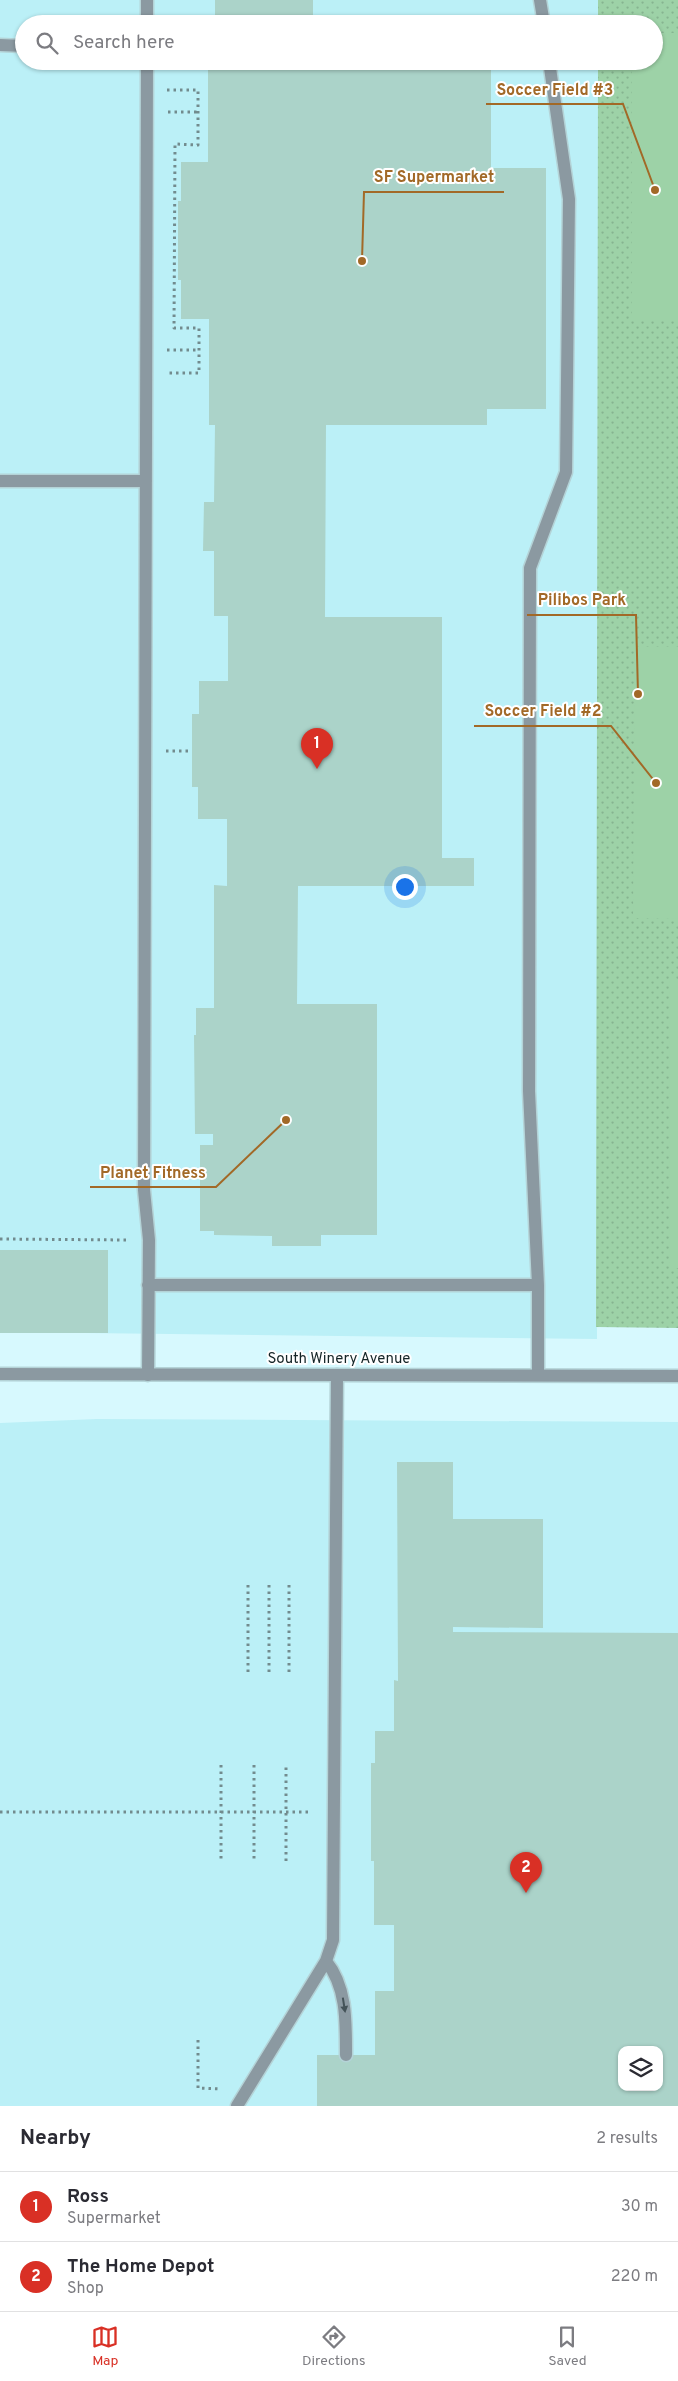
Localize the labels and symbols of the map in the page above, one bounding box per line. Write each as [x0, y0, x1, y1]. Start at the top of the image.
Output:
callout: Soccer Field #3 [486, 73, 623, 104]
text: Soccer Field #3 [497, 81, 613, 101]
callout: SF Supermarket [364, 161, 504, 192]
text: SF Supermarket [374, 168, 494, 188]
callout: Pilibos Park [527, 584, 636, 615]
text: Pilibos Park [538, 591, 626, 611]
callout: Soccer Field #2 [474, 695, 611, 726]
text: Soccer Field #2 [484, 702, 602, 722]
pin: 1 [301, 728, 333, 769]
your location [392, 874, 418, 900]
callout: Planet Fitness [90, 1156, 216, 1187]
text: Planet Fitness [100, 1164, 206, 1184]
street label: South Winery Avenue [268, 1350, 410, 1369]
pin: 2 [510, 1852, 542, 1893]
one-way arrow [340, 1997, 348, 2013]

